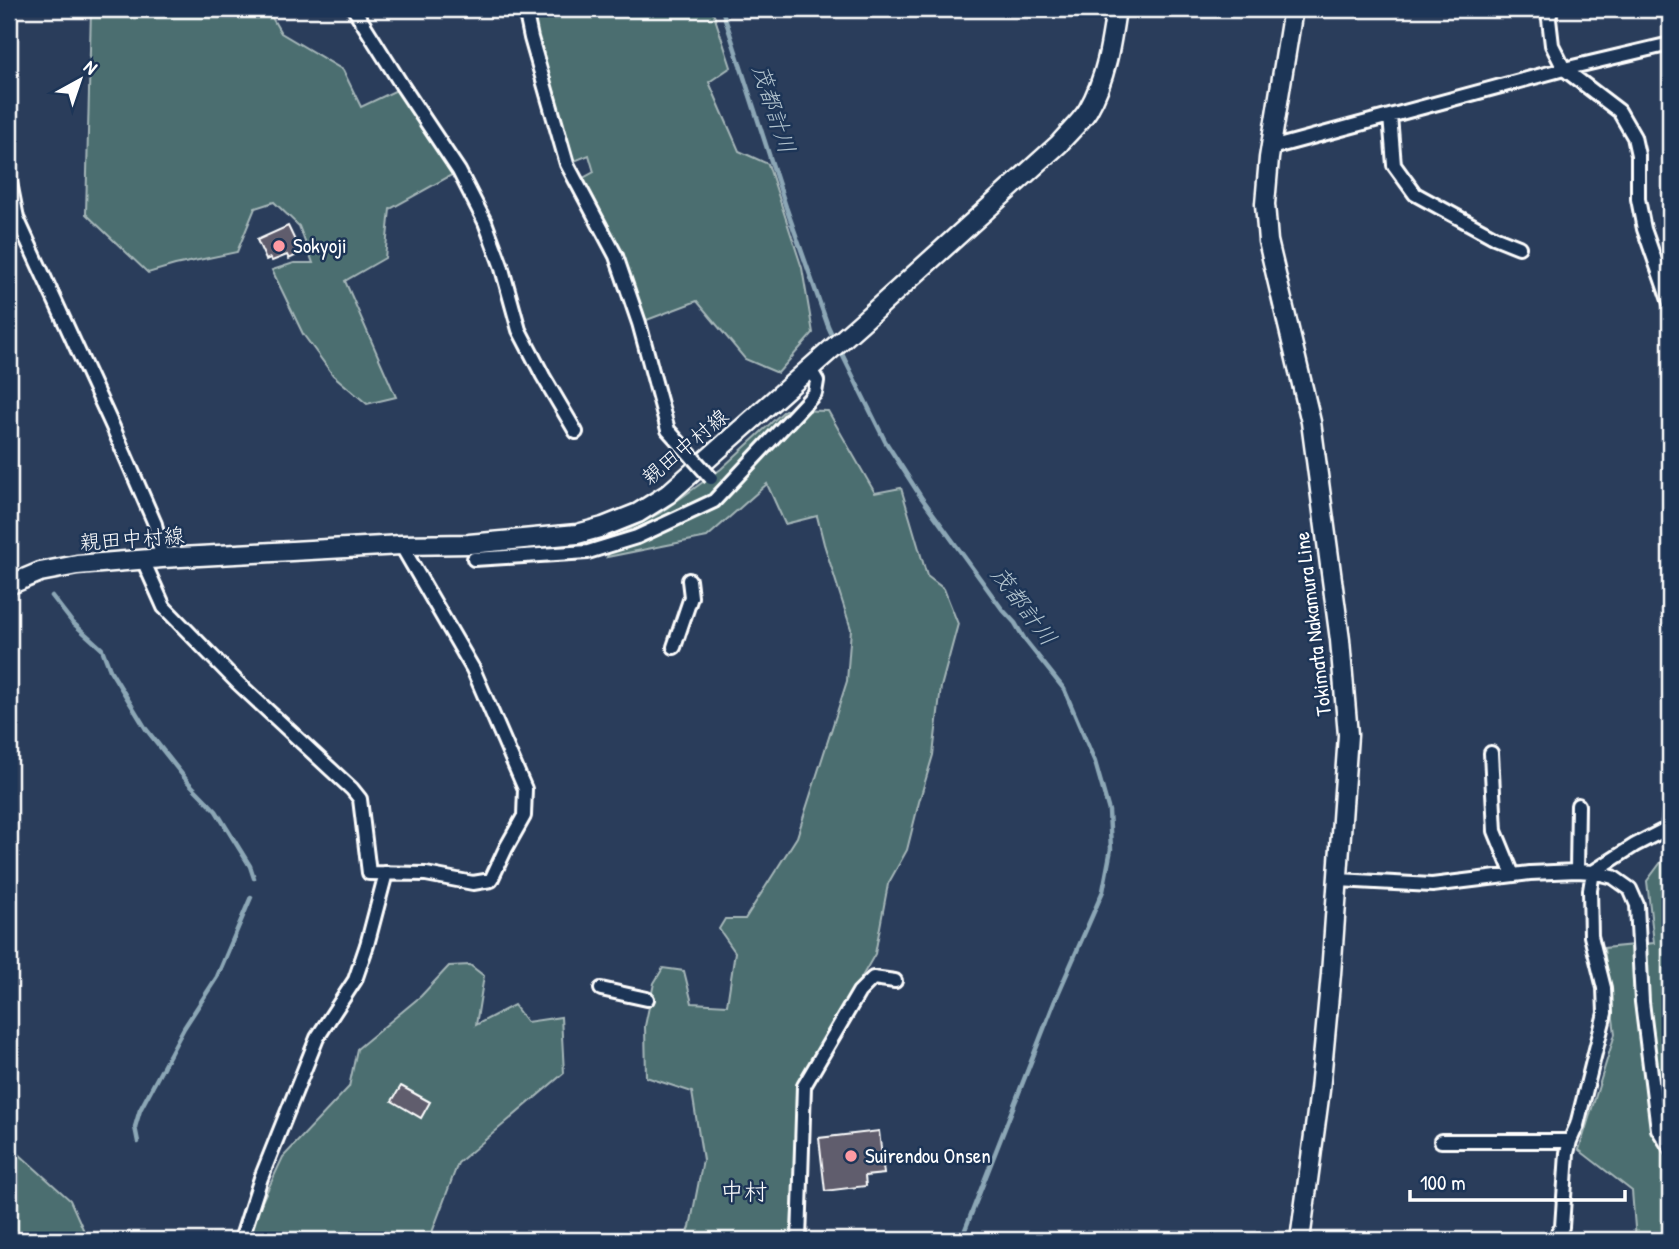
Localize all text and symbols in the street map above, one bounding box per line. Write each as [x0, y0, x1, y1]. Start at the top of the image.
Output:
north arrow [46, 46, 116, 116]
text: N [79, 54, 103, 80]
water label: 茂都計川 [746, 60, 803, 157]
place label: Sokyoji [293, 231, 347, 260]
marker: Sokyoji [271, 238, 287, 254]
street label: 親田中村線 [635, 402, 734, 491]
street label: 親田中村線 [79, 520, 185, 557]
street label: Tokimata Nakamura Line [1287, 530, 1338, 718]
water label: 茂都計川 [984, 560, 1064, 652]
place label: Suirendou Onsen [865, 1141, 991, 1170]
marker: Suirendou Onsen [843, 1148, 859, 1164]
scale bar [1410, 1158, 1625, 1202]
text: 100 m [1420, 1168, 1466, 1197]
district label: 中村 [720, 1175, 768, 1207]

